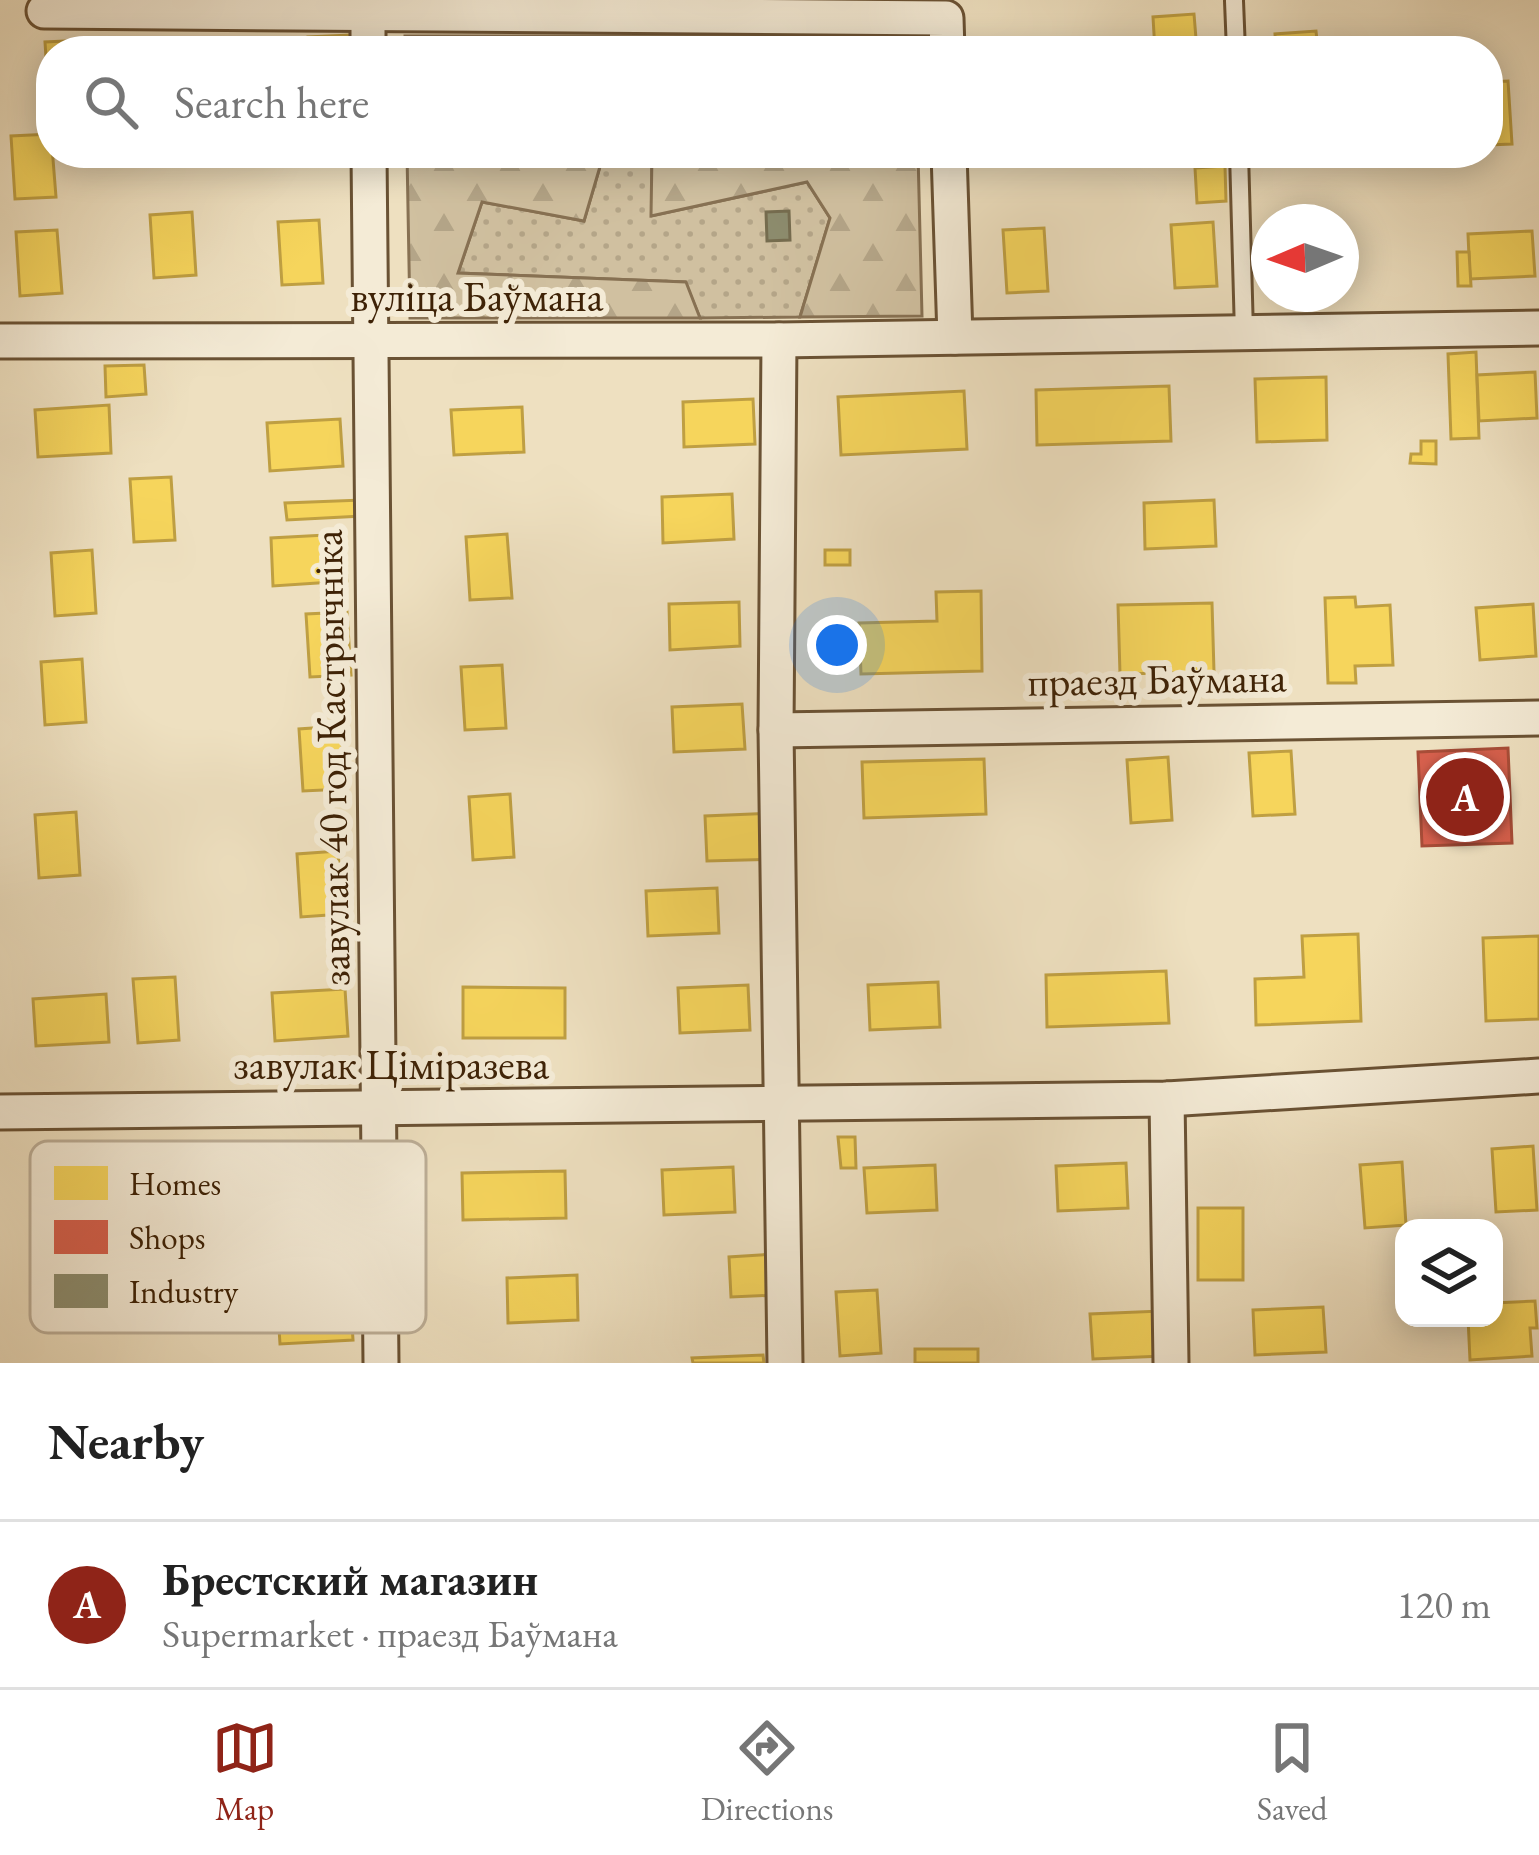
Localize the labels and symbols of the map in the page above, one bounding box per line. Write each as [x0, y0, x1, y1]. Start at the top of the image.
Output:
north arrow [1251, 204, 1359, 312]
street label: вуліца Баўмана [351, 269, 604, 324]
street label: завулак 40 год Кастрычніка [300, 529, 362, 987]
your location [807, 615, 867, 675]
street label: праезд Баўмана [1027, 649, 1287, 709]
pin: A [1426, 752, 1504, 842]
street label: завулак Ціміразева [233, 1037, 549, 1092]
legend [30, 1141, 426, 1333]
text: Homes [129, 1162, 221, 1205]
text: Shops [129, 1216, 205, 1259]
text: Industry [129, 1270, 239, 1313]

